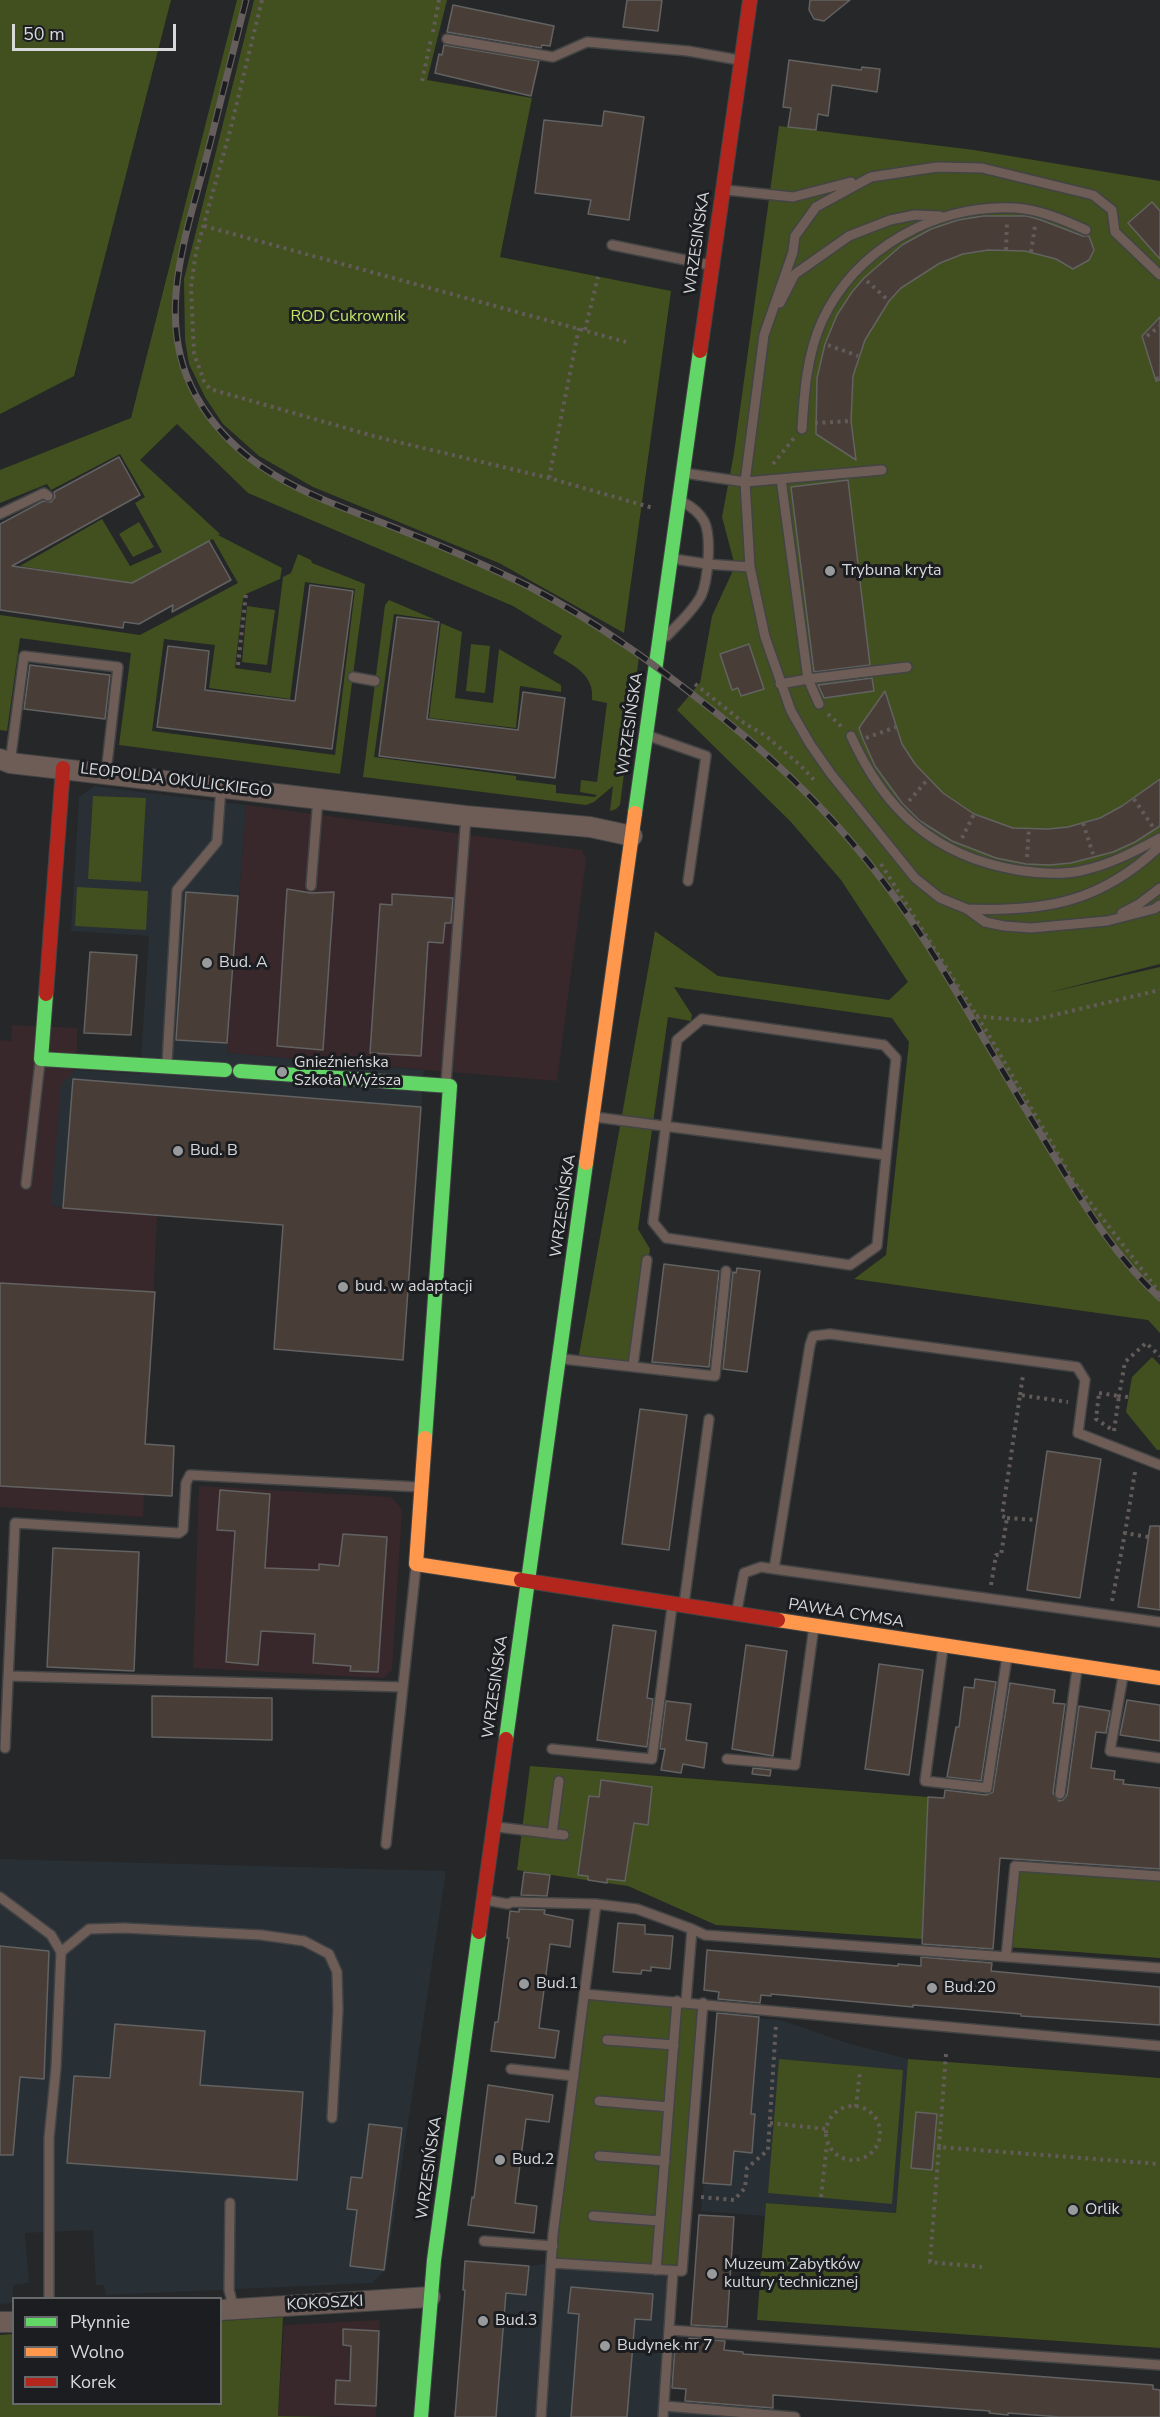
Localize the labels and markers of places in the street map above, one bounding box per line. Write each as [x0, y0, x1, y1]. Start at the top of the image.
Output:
place label: Trybuna kryta [842, 561, 941, 581]
marker: Trybuna kryta [823, 564, 837, 578]
place label: Bud. A [219, 953, 268, 973]
marker: Bud. A [200, 956, 214, 970]
place label: Gnieźnieńska Szkoła Wyższa [294, 1053, 401, 1091]
marker: Gnieźnieńska Szkoła Wyższa [275, 1065, 289, 1079]
place label: Bud. B [190, 1141, 238, 1161]
marker: Bud. B [171, 1144, 185, 1158]
place label: bud. w adaptacji [355, 1277, 472, 1297]
marker: bud. w adaptacji [336, 1280, 350, 1294]
place label: Bud.1 [536, 1974, 578, 1994]
marker: Bud.1 [517, 1977, 531, 1991]
place label: Bud.20 [944, 1978, 996, 1998]
marker: Bud.20 [925, 1981, 939, 1995]
place label: Bud.2 [512, 2150, 554, 2170]
marker: Bud.2 [493, 2153, 507, 2167]
place label: Orlik [1085, 2200, 1119, 2220]
marker: Orlik [1066, 2203, 1080, 2217]
place label: Muzeum Zabytków kultury technicznej [724, 2255, 860, 2293]
marker: Muzeum Zabytków kultury technicznej [705, 2267, 719, 2281]
place label: Bud.3 [495, 2311, 537, 2331]
marker: Bud.3 [476, 2314, 490, 2328]
place label: Budynek nr 7 [617, 2336, 713, 2356]
marker: Budynek nr 7 [598, 2339, 612, 2353]

